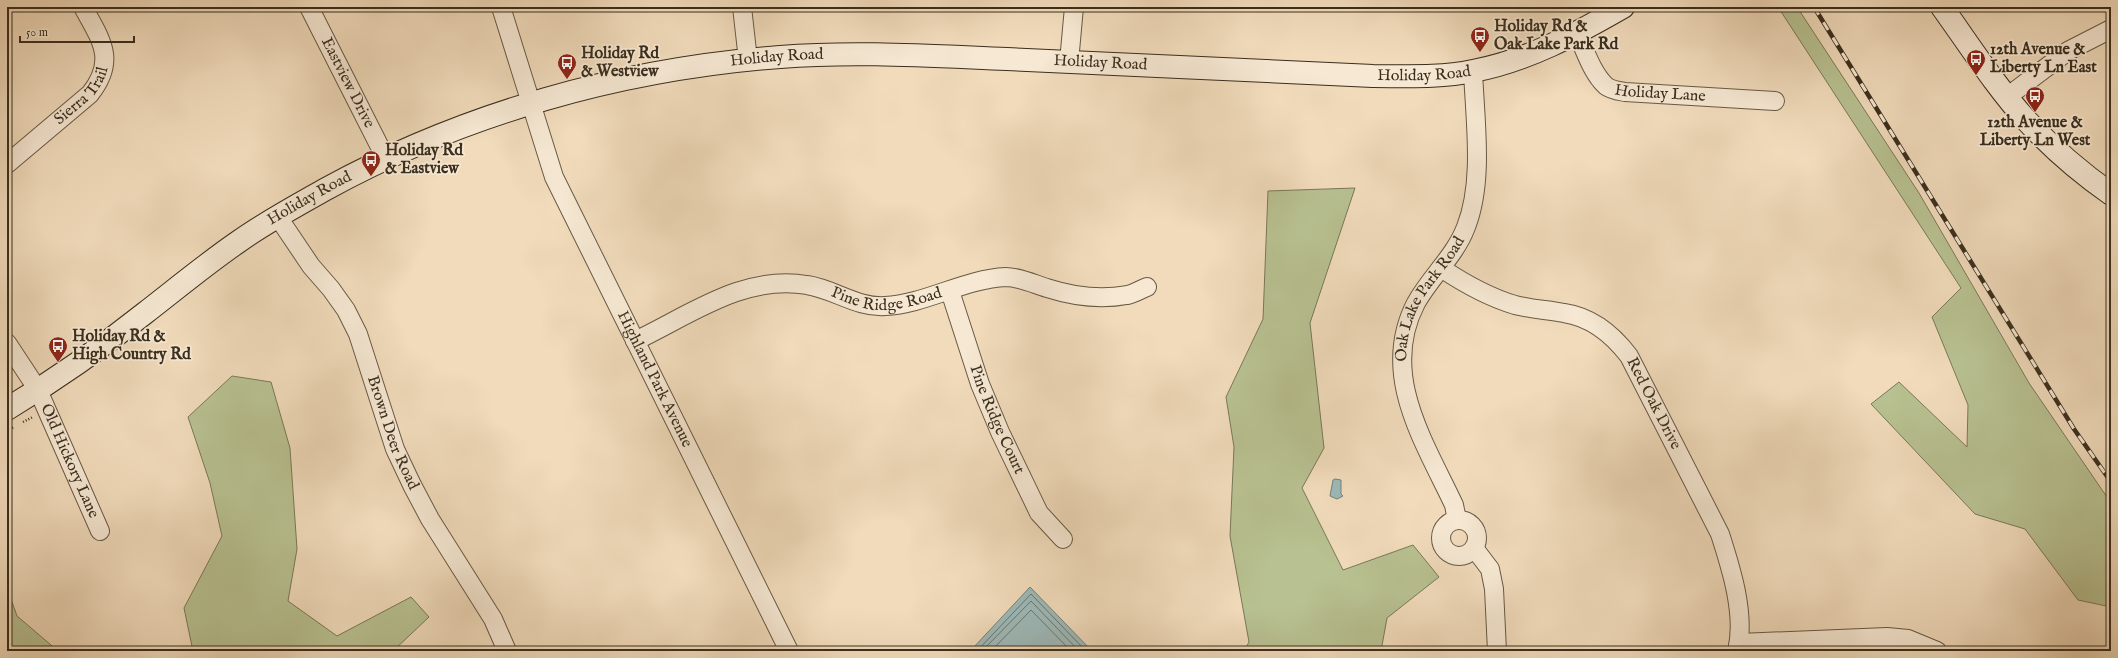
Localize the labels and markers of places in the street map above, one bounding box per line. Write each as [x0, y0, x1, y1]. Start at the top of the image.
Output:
place label: Holiday Rd & Oak Lake Park Rd [1494, 17, 1619, 55]
bus stop icon: Holiday Rd & Oak Lake Park Rd [1469, 25, 1491, 53]
place label: 12th Avenue & Liberty Ln East [1990, 40, 2097, 78]
place label: Holiday Rd & Westview [581, 44, 660, 82]
bus stop icon: 12th Avenue & Liberty Ln East [1965, 48, 1987, 76]
bus stop icon: Holiday Rd & Westview [556, 52, 578, 80]
bus stop icon: 12th Avenue & Liberty Ln West [2024, 85, 2046, 113]
place label: 12th Avenue & Liberty Ln West [1980, 113, 2091, 151]
place label: Holiday Rd & Eastview [385, 141, 463, 179]
bus stop icon: Holiday Rd & Eastview [360, 149, 382, 177]
place label: Holiday Rd & High Country Rd [72, 327, 191, 365]
bus stop icon: Holiday Rd & High Country Rd [47, 335, 69, 363]

